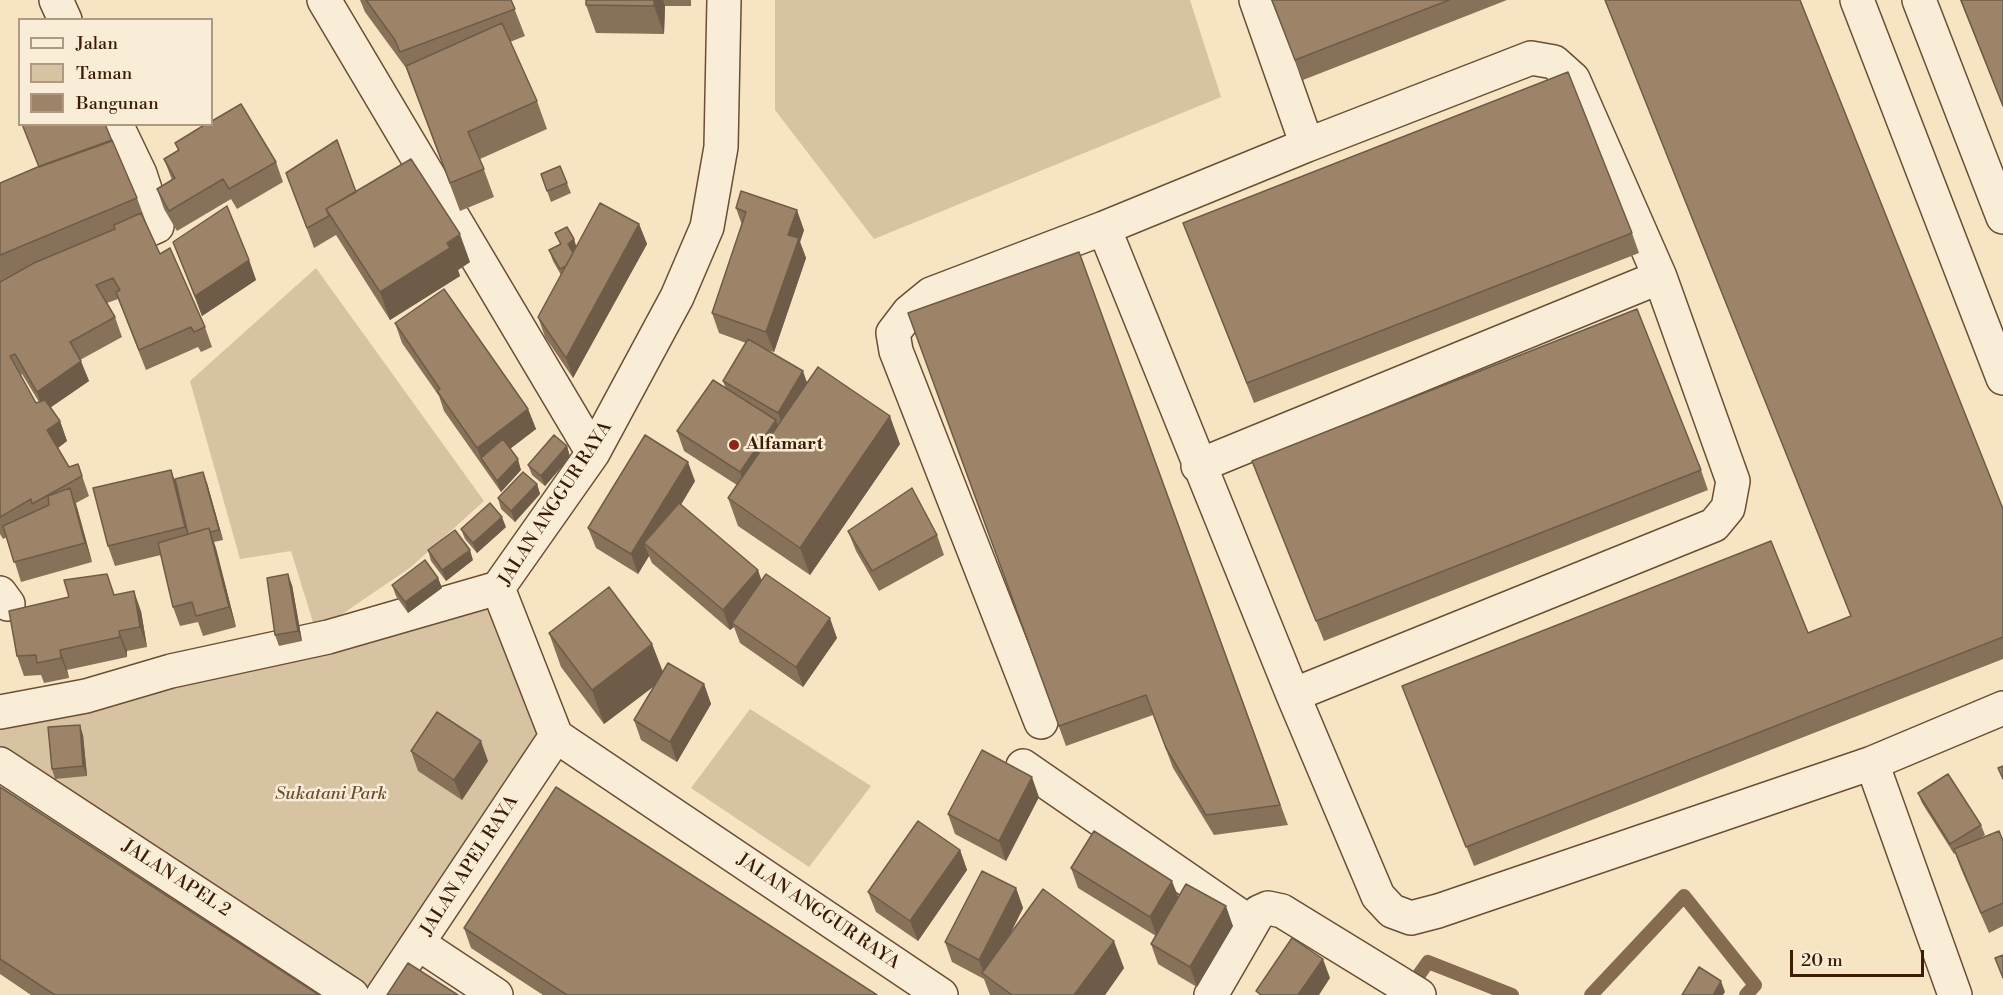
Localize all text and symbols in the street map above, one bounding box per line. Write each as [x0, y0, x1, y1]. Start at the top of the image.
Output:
legend [18, 18, 213, 126]
text: Jalan [76, 32, 118, 55]
text: Taman [76, 62, 132, 85]
text: Bangunan [76, 92, 159, 115]
street label: JALAN ANGGUR RAYA [495, 418, 617, 590]
place label: Alfamart [746, 434, 823, 456]
marker: Alfamart [727, 438, 741, 452]
park label: Sukatani Park [275, 784, 387, 806]
street label: JALAN APEL RAYA [417, 792, 523, 940]
street label: JALAN APEL 2 [118, 836, 234, 922]
street label: JALAN ANGGUR RAYA [733, 850, 903, 974]
scale bar [1793, 938, 1926, 976]
text: 20 m [1801, 949, 1843, 972]

